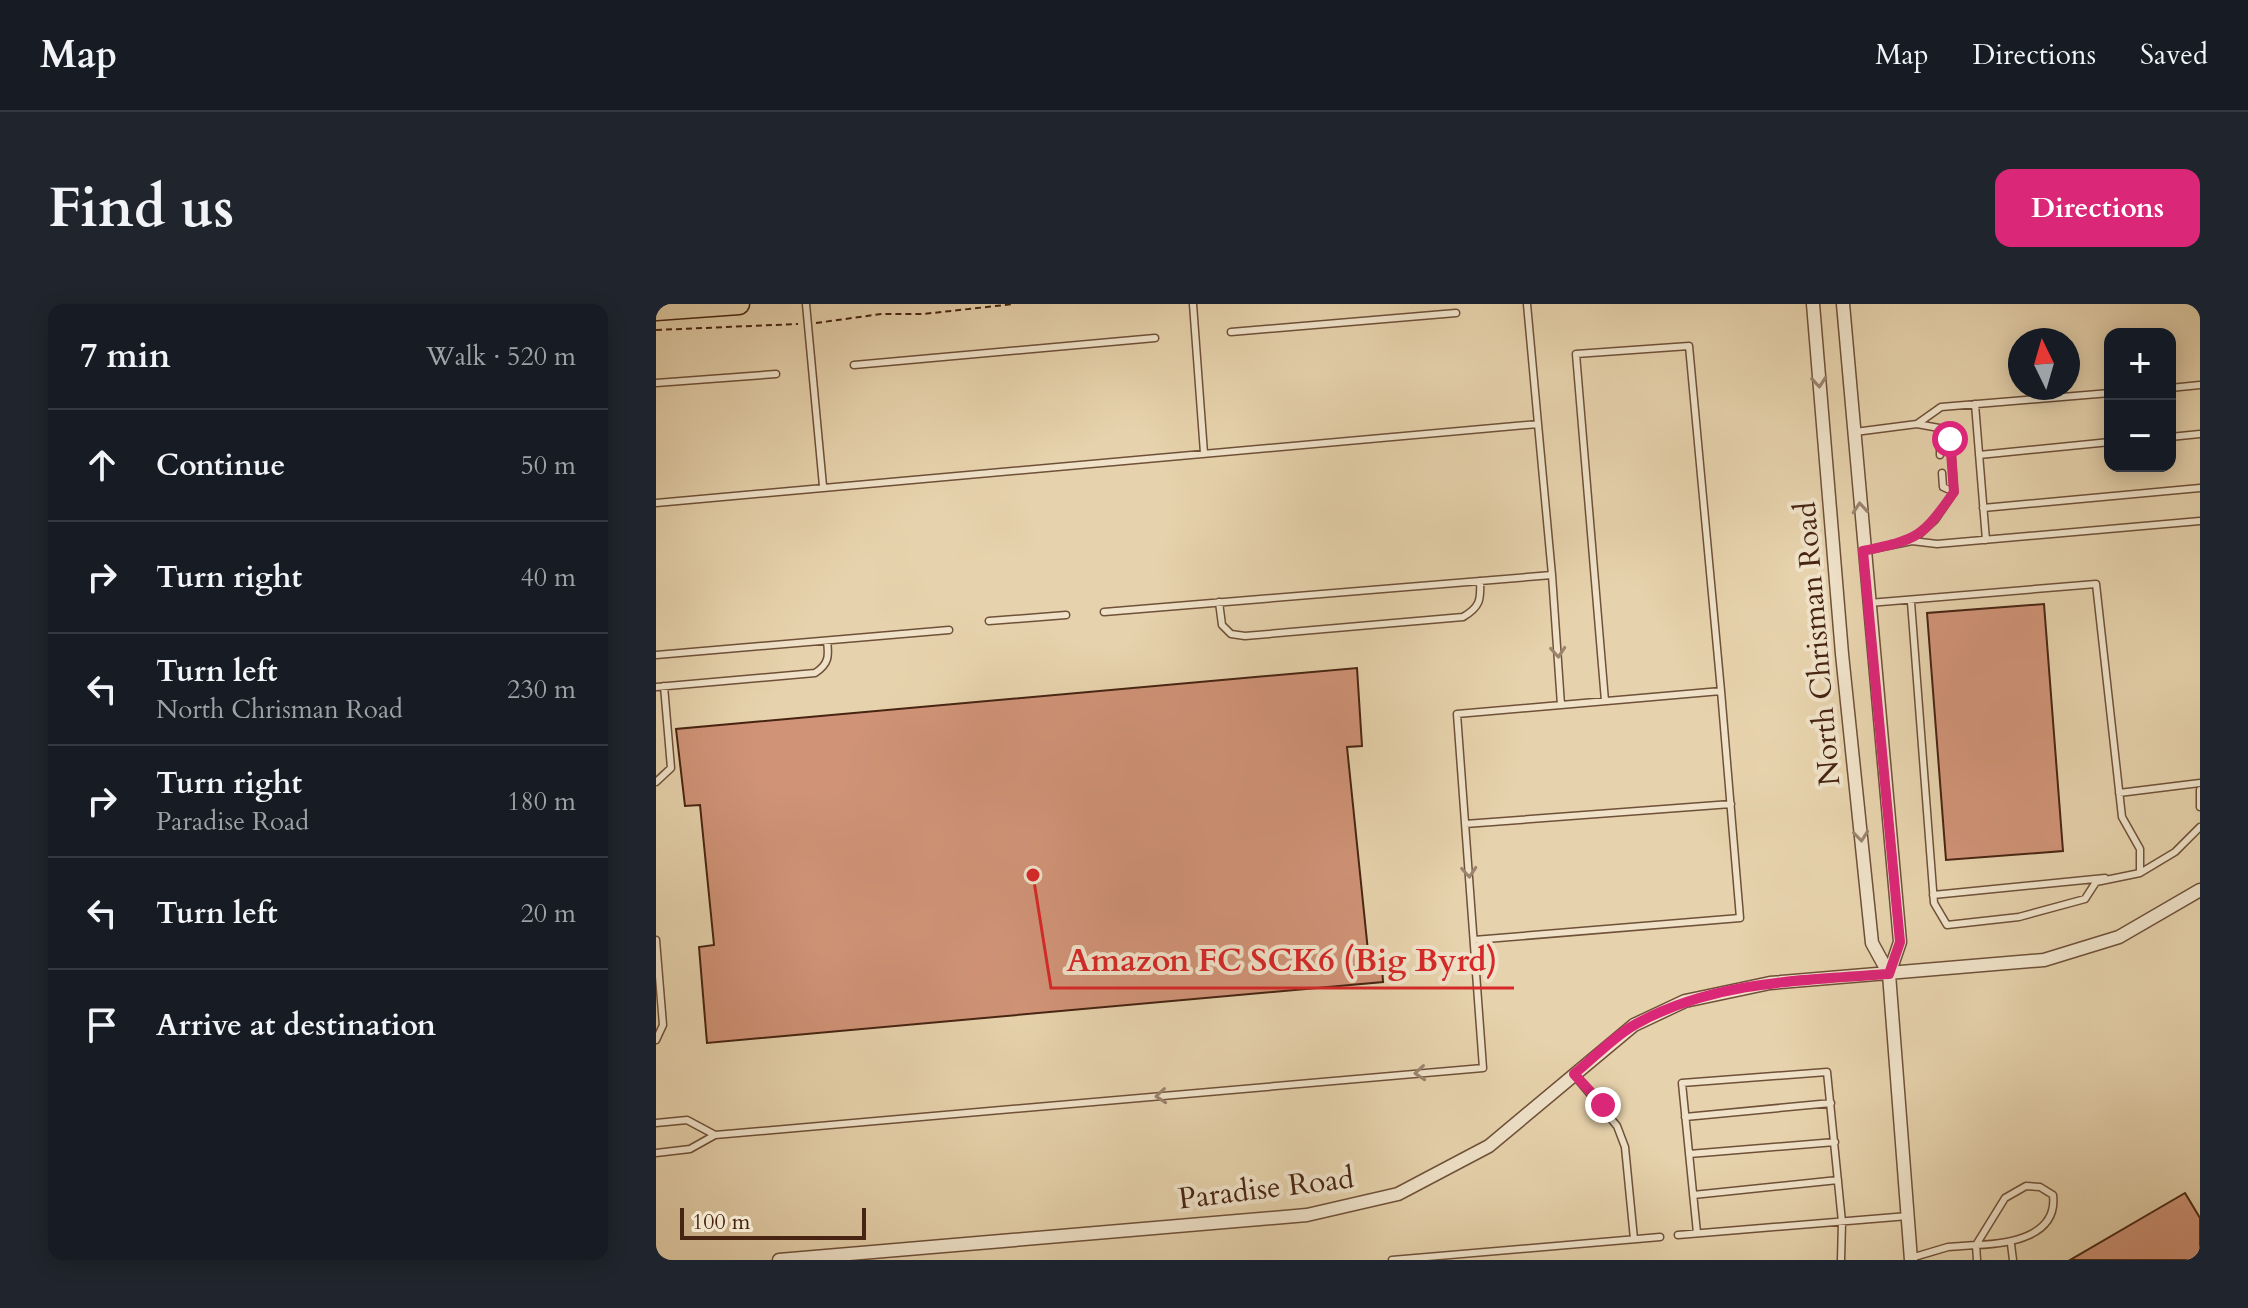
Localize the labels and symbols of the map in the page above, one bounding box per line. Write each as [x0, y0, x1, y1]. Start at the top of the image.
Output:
north arrow [2008, 328, 2080, 400]
one-way arrow [1810, 376, 1827, 389]
route start [1932, 421, 1968, 457]
street label: North Chrisman Road [1785, 500, 1850, 788]
one-way arrow [1852, 501, 1869, 514]
one-way arrow [1549, 646, 1566, 659]
one-way arrow [1852, 830, 1869, 843]
one-way arrow [1460, 866, 1477, 879]
callout: Amazon FC SCK6 (Big Byrd) [1051, 932, 1514, 988]
text: Amazon FC SCK6 (Big Byrd) [1067, 939, 1497, 983]
one-way arrow [1413, 1064, 1426, 1081]
one-way arrow [1154, 1087, 1167, 1104]
route end [1585, 1087, 1621, 1123]
street label: Paradise Road [1176, 1157, 1356, 1220]
scale bar [680, 1204, 866, 1240]

